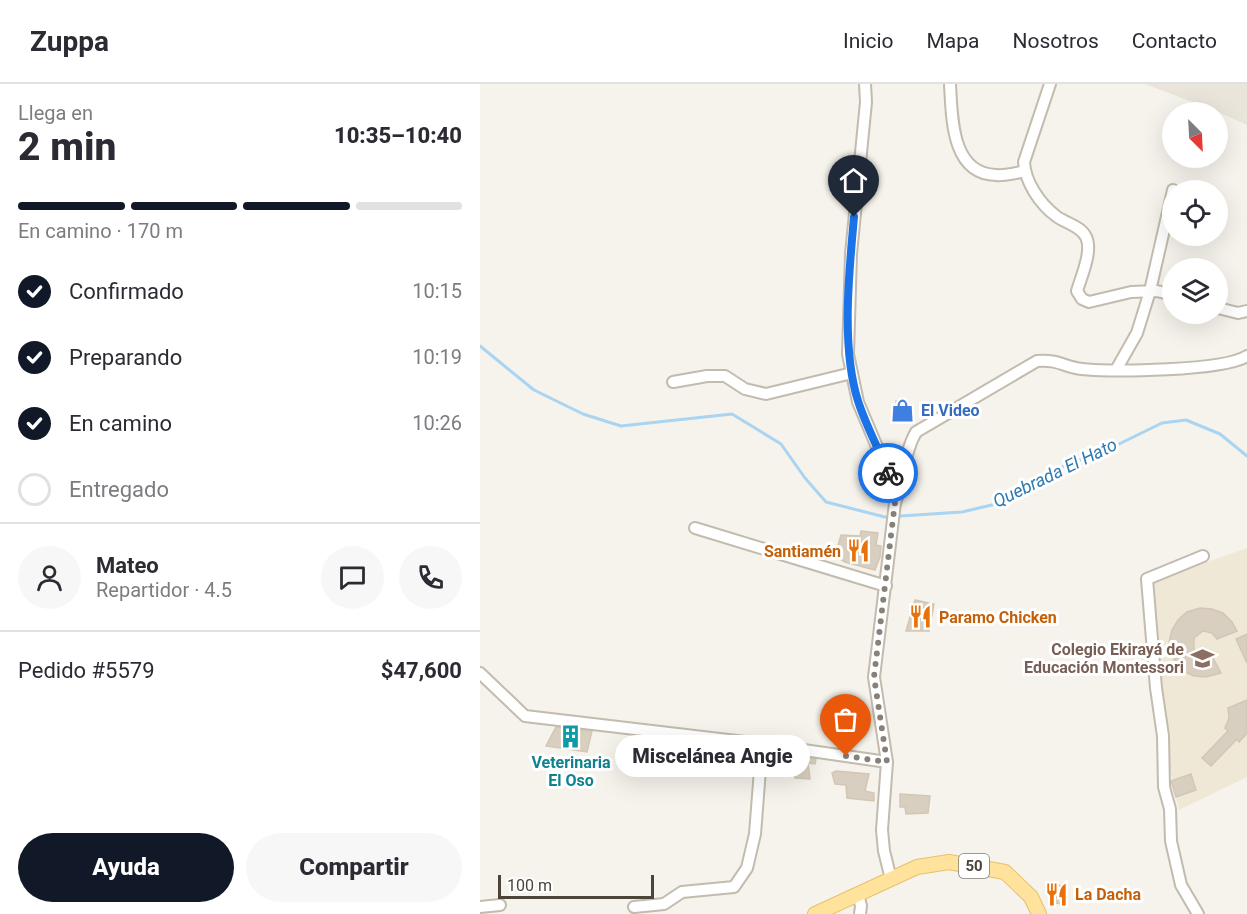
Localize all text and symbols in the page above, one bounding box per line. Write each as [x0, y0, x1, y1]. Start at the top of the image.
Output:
text: Zuppa [30, 25, 109, 58]
text: Inicio [843, 29, 893, 53]
text: Mapa [926, 29, 979, 53]
text: Nosotros [1012, 29, 1099, 53]
text: Contacto [1132, 29, 1217, 53]
text: Llega en [18, 101, 93, 125]
north arrow [1162, 102, 1228, 168]
map controls [1162, 102, 1228, 324]
text: 10:35–10:40 [334, 123, 462, 148]
text: 2 min [18, 124, 116, 170]
pin [828, 155, 879, 217]
icon: home [837, 164, 870, 197]
button: locate [1162, 180, 1228, 246]
text: En camino · 170 m [18, 219, 183, 243]
button: layers [1162, 258, 1228, 324]
icon: check [18, 275, 51, 308]
text: Confirmado [69, 279, 184, 304]
text: 10:15 [412, 279, 462, 303]
icon: check [18, 341, 51, 374]
text: Preparando [69, 345, 182, 370]
text: 10:19 [412, 345, 462, 369]
shop icon: El Video [890, 397, 916, 423]
place label: El Video [921, 401, 980, 420]
icon: check [18, 407, 51, 440]
text: En camino [69, 411, 172, 436]
text: 10:26 [412, 411, 462, 435]
water label: Quebrada El Hato [989, 433, 1120, 512]
courier [858, 443, 918, 503]
icon: bike [872, 457, 905, 490]
text: Entregado [69, 477, 169, 502]
restaurant icon: Santiamén [846, 538, 872, 564]
place label: Santiamén [764, 542, 841, 561]
button: person [18, 546, 81, 609]
button: chat [321, 546, 384, 609]
button: phone [399, 546, 462, 609]
text: Mateo [96, 553, 159, 578]
text: Repartidor · 4.5 [96, 578, 232, 602]
restaurant icon: Paramo Chicken [908, 604, 934, 630]
place label: Paramo Chicken [939, 608, 1057, 627]
place label: Colegio Ekirayá de Educación Montessori [1024, 640, 1184, 677]
school or university icon: Colegio Ekirayá de Educación Montessori [1189, 645, 1215, 671]
text: Pedido #5579 [18, 658, 155, 683]
text: $47,600 [381, 658, 462, 683]
pin [820, 694, 871, 756]
icon: bag [829, 703, 862, 736]
building icon: Veterinaria El Oso [558, 724, 584, 750]
callout: Miscelánea Angie [615, 735, 810, 777]
text: Miscelánea Angie [632, 744, 793, 768]
place label: Veterinaria El Oso [531, 753, 611, 790]
button: Ayuda [18, 833, 234, 902]
button: Compartir [246, 833, 462, 902]
road number: 50 [959, 854, 989, 878]
scale bar [498, 872, 654, 900]
text: 100 m [507, 876, 552, 895]
restaurant icon: La Dacha [1044, 881, 1070, 907]
place label: La Dacha [1075, 885, 1141, 904]

